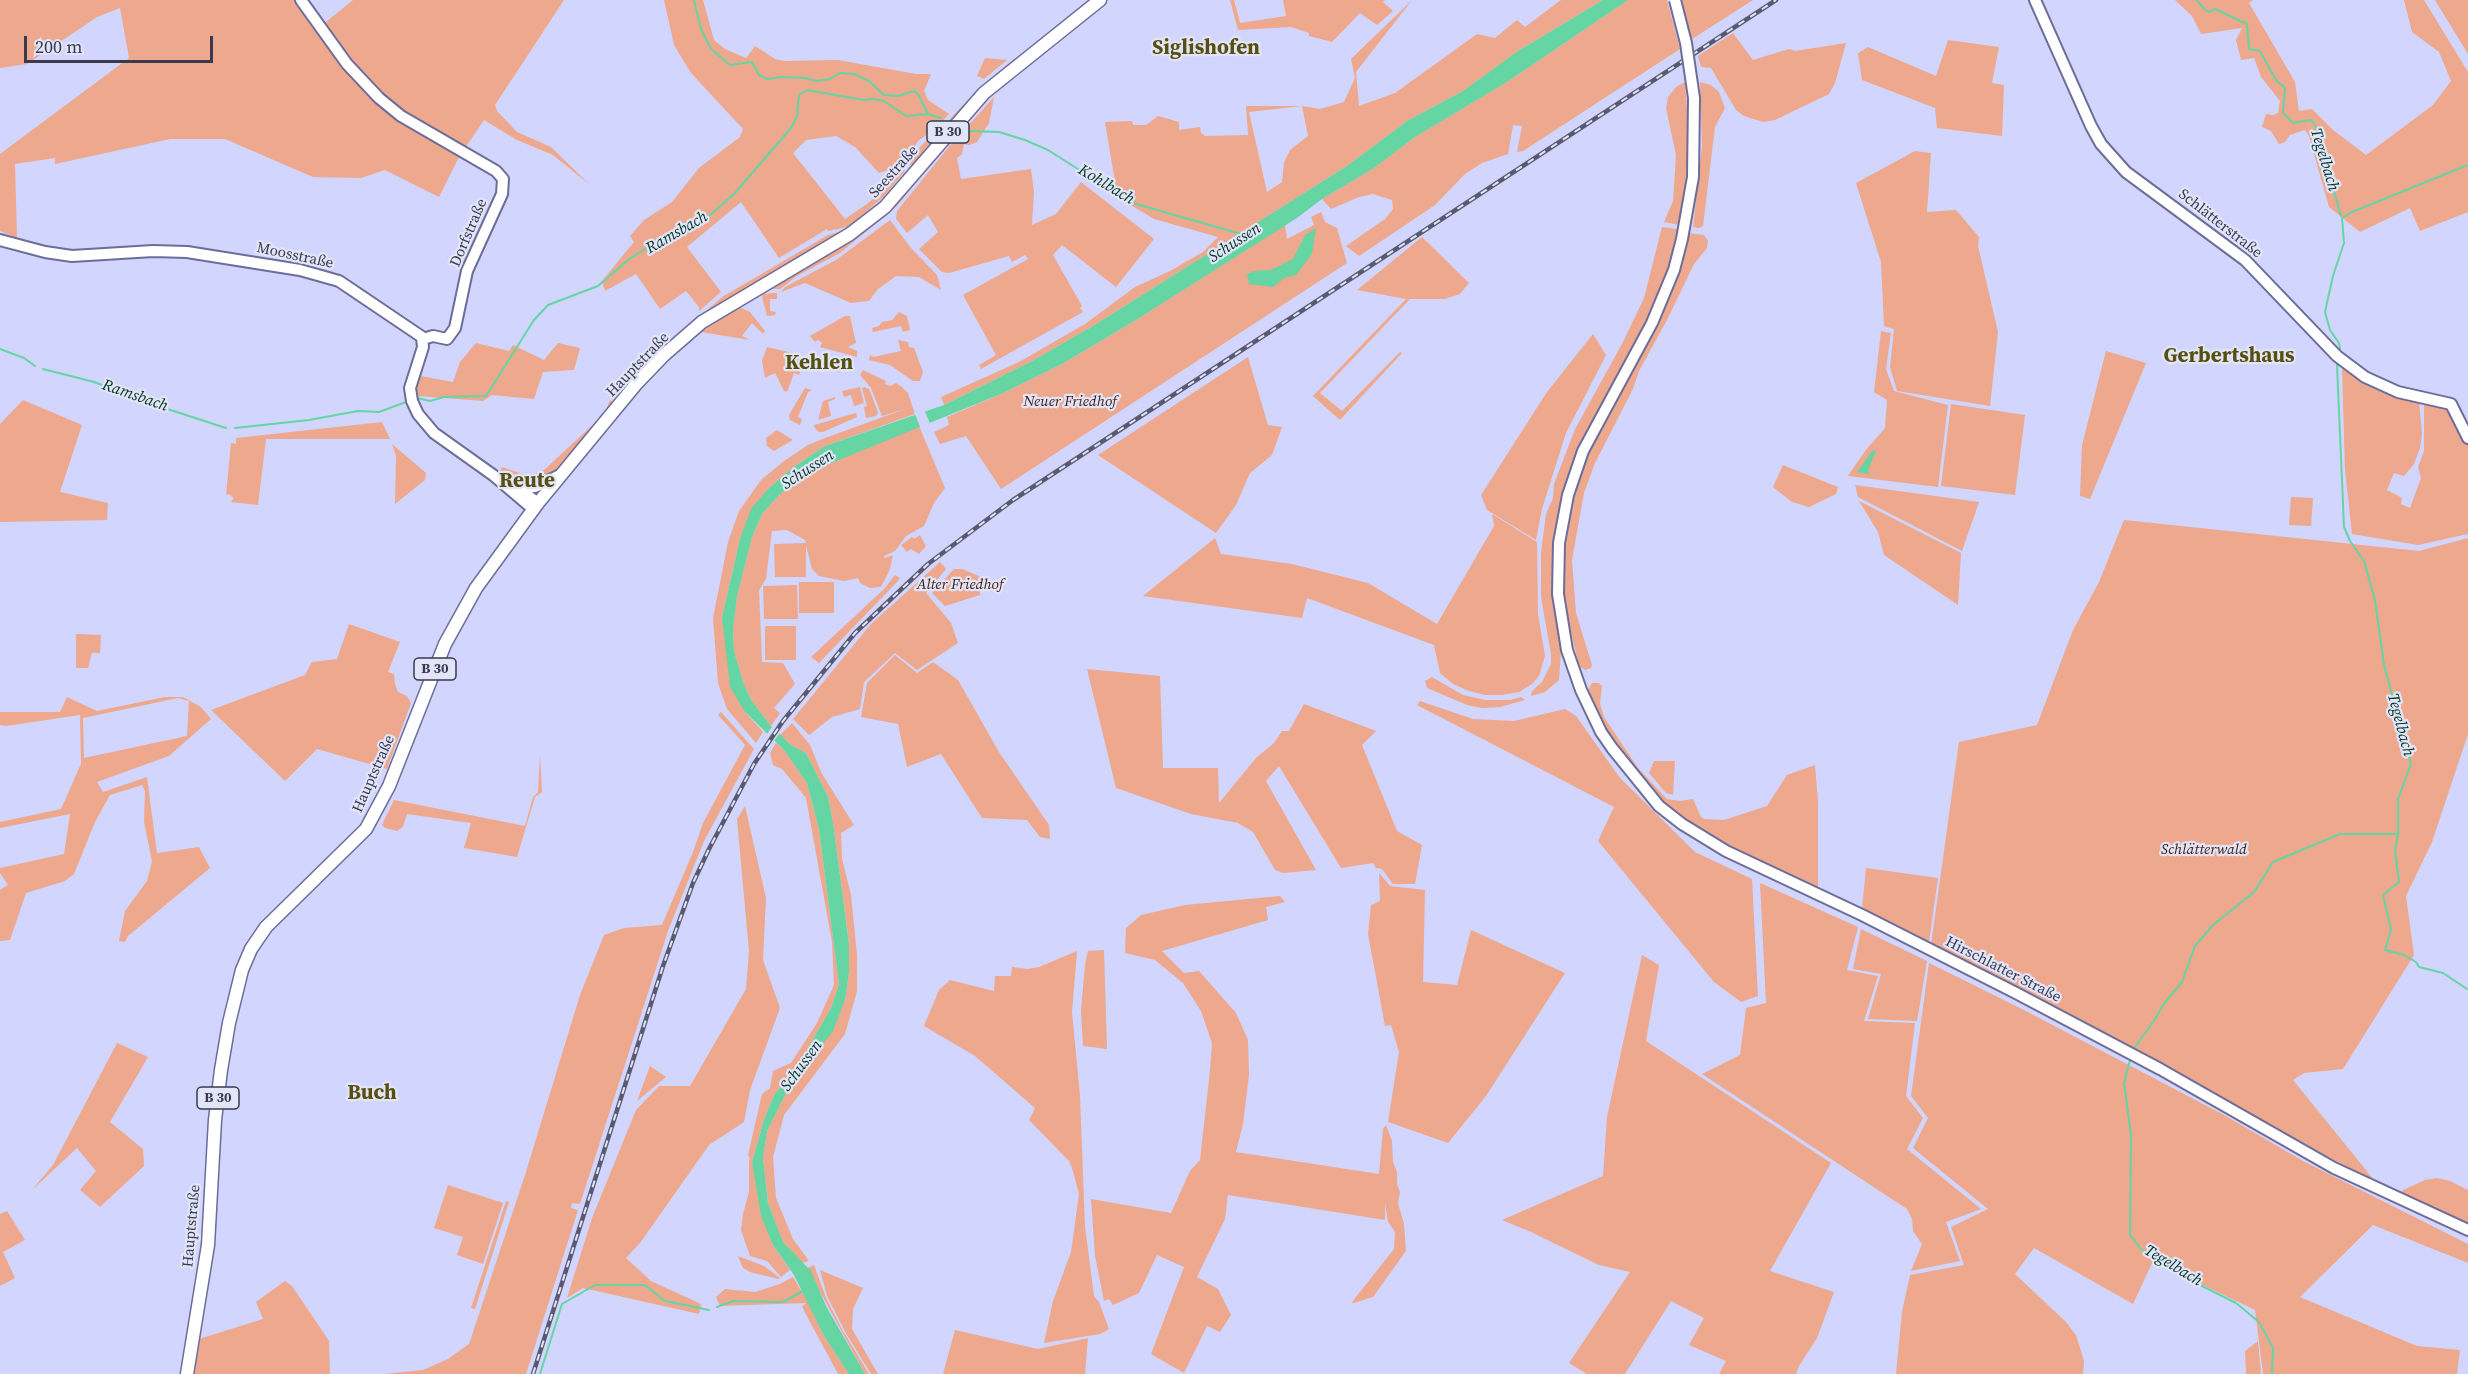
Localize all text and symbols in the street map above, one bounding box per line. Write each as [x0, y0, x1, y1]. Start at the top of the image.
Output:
scale bar [27, 24, 216, 62]
text: 200 m [35, 34, 82, 59]
district label: Siglishofen [1152, 36, 1260, 62]
road number: B 30 [927, 121, 969, 143]
water label: Tegelbach [2305, 126, 2343, 194]
street label: Seestraße [866, 142, 922, 202]
water label: Kohlbach [1074, 161, 1138, 209]
street label: Schlätterstraße [2175, 186, 2265, 262]
street label: Dorfstraße [447, 196, 491, 270]
water label: Ramsbach [643, 208, 711, 258]
water label: Schussen [1205, 219, 1265, 267]
street label: Moosstraße [255, 239, 335, 273]
street label: Hauptstraße [603, 329, 673, 401]
district label: Gerbertshaus [2163, 344, 2295, 370]
district label: Kehlen [785, 351, 853, 377]
water label: Ramsbach [100, 376, 170, 416]
park label: Neuer Friedhof [1023, 393, 1117, 411]
water label: Schussen [778, 446, 838, 494]
district label: Reute [499, 469, 555, 495]
park label: Alter Friedhof [917, 576, 1003, 594]
road number: B 30 [414, 658, 456, 680]
water label: Tegelbach [2382, 691, 2418, 759]
street label: Hauptstraße [349, 732, 399, 816]
park label: Schlätterwald [2161, 841, 2247, 859]
street label: Hirschlatter Straße [1942, 933, 2064, 1007]
water label: Schussen [777, 1037, 827, 1095]
district label: Buch [347, 1081, 397, 1107]
road number: B 30 [197, 1087, 239, 1109]
street label: Hauptstraße [179, 1184, 205, 1268]
water label: Tegelbach [2140, 1241, 2206, 1291]

